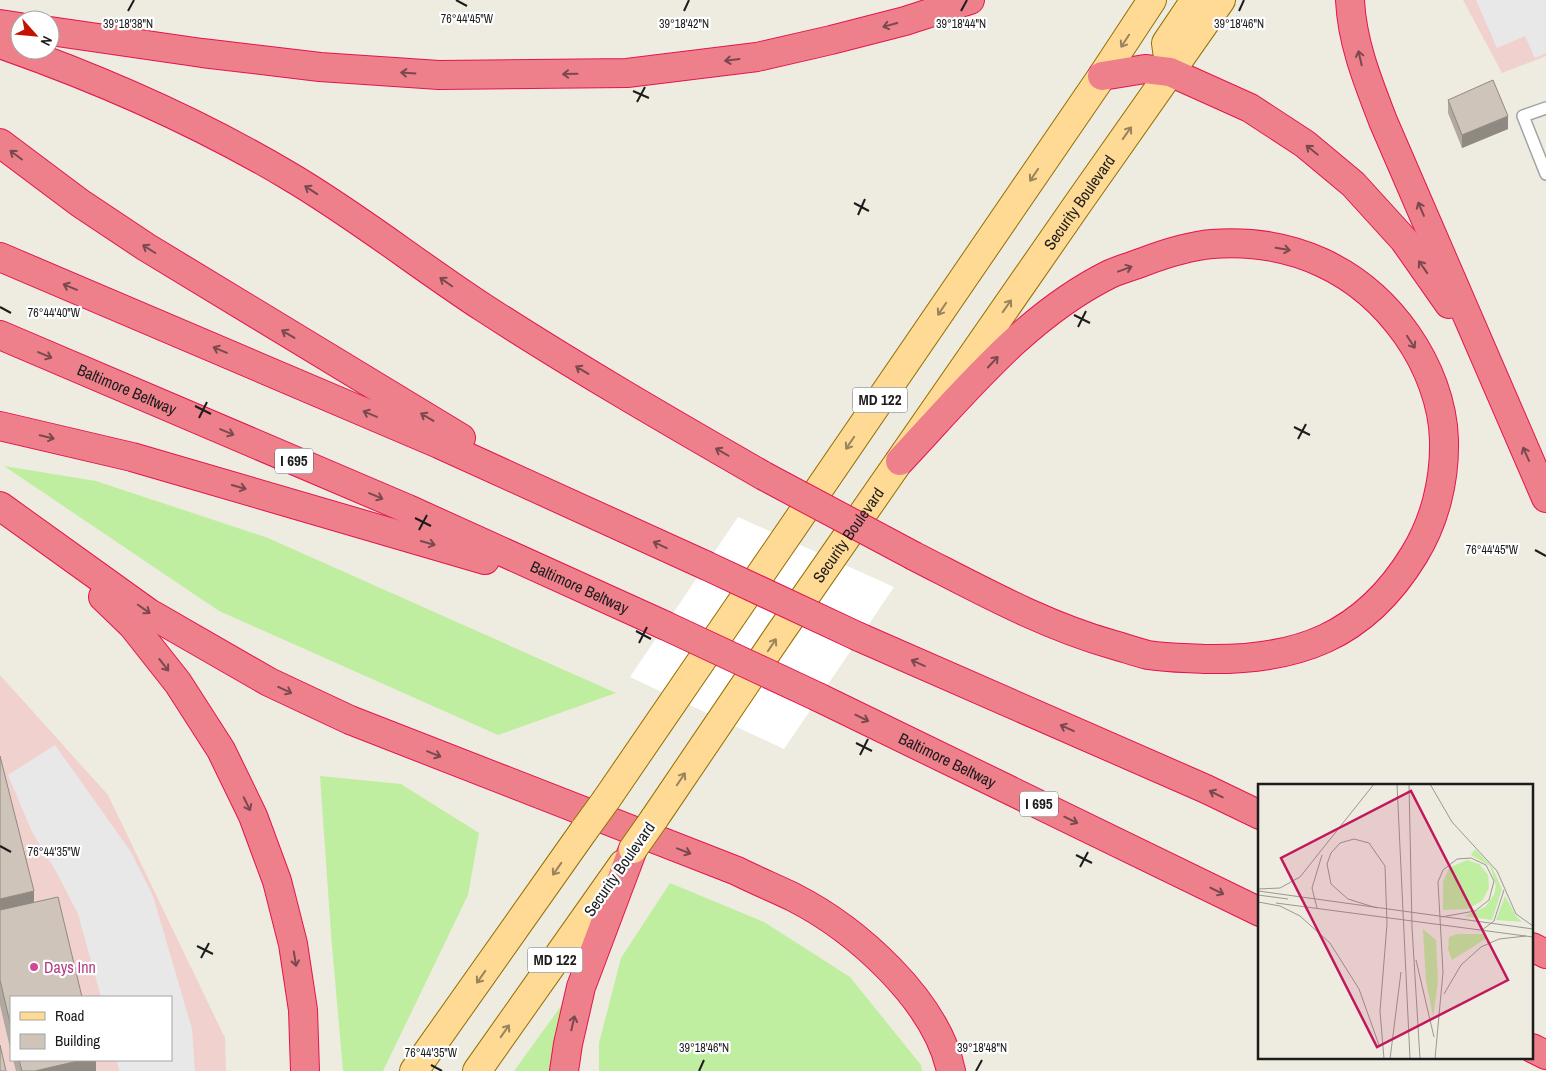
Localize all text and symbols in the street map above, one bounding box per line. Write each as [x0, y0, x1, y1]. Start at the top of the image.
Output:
north arrow [10, 10, 60, 60]
text: 76°44'45"W [441, 11, 494, 27]
text: 39°18'38"N [103, 16, 153, 32]
text: 39°18'42"N [659, 16, 709, 32]
text: 39°18'44"N [936, 16, 986, 32]
text: 39°18'46"N [1214, 16, 1264, 32]
one-way arrow [883, 21, 899, 30]
text: N [37, 33, 56, 49]
one-way arrow [1120, 33, 1130, 47]
one-way arrow [1355, 51, 1364, 67]
one-way arrow [724, 55, 740, 65]
one-way arrow [400, 68, 416, 77]
one-way arrow [562, 69, 578, 78]
one-way arrow [1122, 126, 1132, 140]
one-way arrow [1306, 144, 1319, 155]
one-way arrow [9, 150, 23, 160]
street label: Security Boulevard [1038, 150, 1120, 254]
one-way arrow [1029, 168, 1039, 182]
one-way arrow [305, 185, 319, 195]
one-way arrow [1415, 202, 1425, 217]
one-way arrow [142, 244, 156, 254]
one-way arrow [1275, 244, 1291, 254]
one-way arrow [1418, 261, 1428, 275]
one-way arrow [1117, 264, 1132, 273]
one-way arrow [439, 277, 453, 287]
one-way arrow [63, 282, 79, 291]
one-way arrow [1002, 299, 1012, 313]
one-way arrow [937, 302, 947, 316]
text: 76°44'40"W [28, 305, 81, 321]
one-way arrow [281, 328, 295, 338]
one-way arrow [1407, 334, 1417, 348]
one-way arrow [213, 345, 228, 355]
one-way arrow [37, 350, 52, 360]
one-way arrow [987, 355, 999, 368]
street label: Baltimore Beltway [74, 358, 180, 420]
one-way arrow [576, 364, 590, 374]
road number: MD 122 [852, 388, 908, 412]
one-way arrow [363, 409, 378, 419]
one-way arrow [420, 412, 434, 422]
one-way arrow [219, 427, 234, 437]
one-way arrow [39, 433, 55, 442]
one-way arrow [845, 436, 855, 450]
one-way arrow [716, 447, 730, 457]
one-way arrow [1521, 447, 1531, 462]
road number: I 695 [275, 448, 313, 474]
one-way arrow [230, 483, 246, 492]
street label: Security Boulevard [807, 483, 889, 587]
one-way arrow [368, 491, 383, 501]
one-way arrow [420, 538, 436, 548]
one-way arrow [653, 540, 668, 549]
text: 76°44'45"W [1466, 542, 1519, 558]
street label: Baltimore Beltway [527, 555, 633, 619]
one-way arrow [137, 604, 151, 614]
one-way arrow [767, 638, 777, 652]
one-way arrow [159, 658, 170, 671]
one-way arrow [911, 658, 926, 668]
one-way arrow [277, 685, 292, 695]
one-way arrow [854, 714, 869, 723]
one-way arrow [1060, 723, 1075, 733]
street label: Baltimore Beltway [895, 727, 1000, 793]
one-way arrow [426, 750, 441, 760]
one-way arrow [676, 772, 686, 786]
inset map [1258, 784, 1534, 1058]
one-way arrow [1209, 788, 1224, 798]
road number: I 695 [1020, 792, 1058, 816]
one-way arrow [242, 797, 252, 812]
one-way arrow [1064, 815, 1079, 825]
street label: Security Boulevard [578, 817, 660, 921]
text: 76°44'35"W [28, 844, 81, 860]
one-way arrow [675, 847, 691, 856]
one-way arrow [552, 862, 562, 876]
one-way arrow [1210, 886, 1225, 896]
road number: MD 122 [528, 948, 582, 972]
one-way arrow [290, 951, 300, 967]
place label: Days Inn [44, 956, 96, 978]
marker: Days Inn [28, 961, 40, 973]
one-way arrow [476, 970, 486, 984]
legend [10, 996, 172, 1061]
text: Road [55, 1005, 84, 1026]
one-way arrow [569, 1016, 578, 1032]
one-way arrow [500, 1024, 510, 1038]
text: Building [55, 1030, 100, 1051]
text: 39°18'46"N [679, 1040, 729, 1056]
text: 39°18'48"N [957, 1040, 1007, 1056]
text: 76°44'35"W [405, 1045, 458, 1061]

